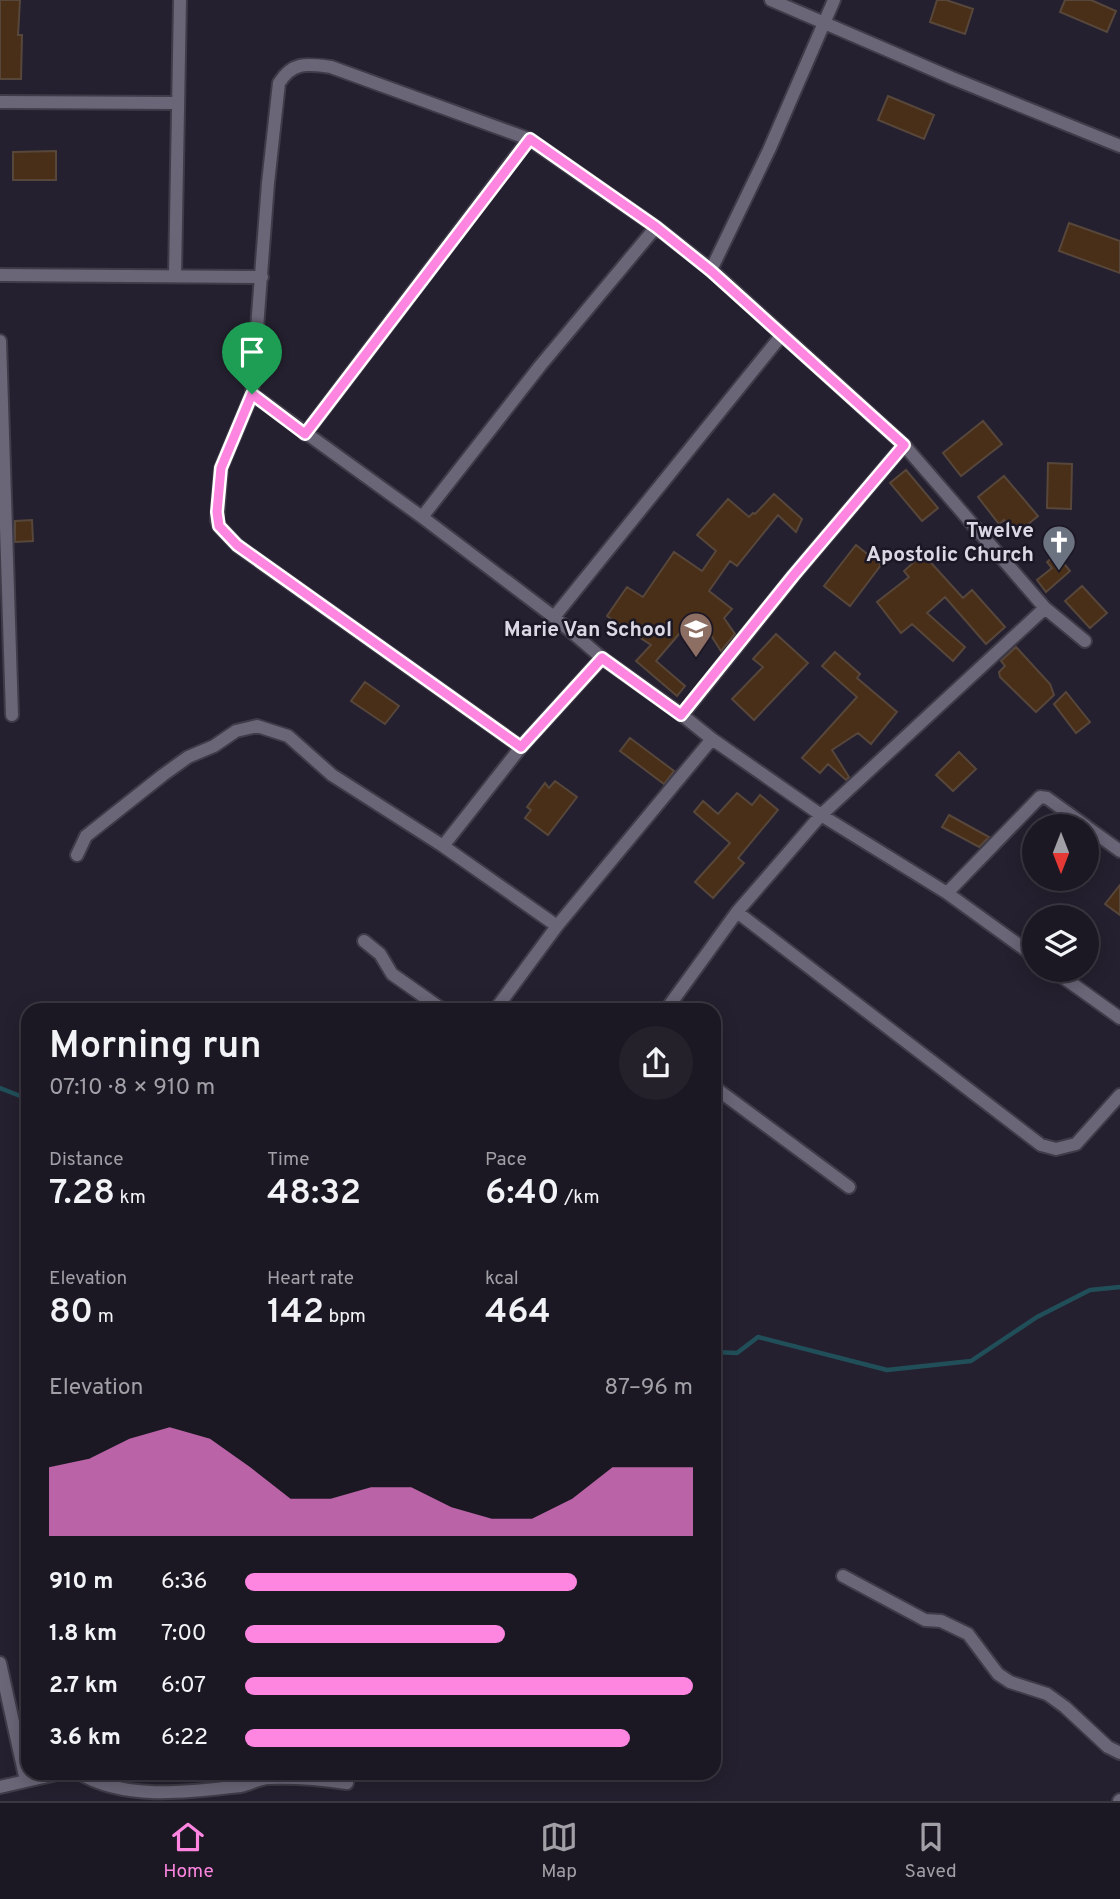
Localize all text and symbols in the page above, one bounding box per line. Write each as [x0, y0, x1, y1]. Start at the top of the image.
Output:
pin [222, 322, 282, 394]
icon: arrive [233, 333, 271, 371]
place label: Twelve Apostolic Church [866, 518, 1034, 569]
church icon: Twelve Apostolic Church [1040, 523, 1078, 572]
school or university icon: Marie Van School [677, 610, 715, 659]
place label: Marie Van School [504, 617, 672, 644]
north arrow [1022, 814, 1099, 891]
map controls [1022, 814, 1099, 982]
button: layers [1022, 905, 1099, 982]
text: Morning run [49, 1023, 262, 1072]
button: share [619, 1026, 693, 1100]
text: 07:10 · 8 × 910 m [49, 1074, 215, 1103]
text: Distance [49, 1148, 124, 1172]
text: Time [267, 1148, 310, 1172]
text: Pace [485, 1148, 527, 1172]
text: 7.28 [49, 1172, 115, 1216]
text: 48:32 [267, 1172, 361, 1216]
text: 6:40 [485, 1172, 560, 1216]
text: km [115, 1186, 146, 1210]
text: /km [560, 1186, 600, 1210]
text: Elevation [49, 1267, 127, 1291]
text: Heart rate [267, 1267, 354, 1291]
text: kcal [485, 1267, 519, 1291]
text: 80 [49, 1291, 93, 1335]
text: 142 [267, 1291, 324, 1335]
text: 464 [485, 1291, 551, 1335]
text: m [93, 1305, 114, 1329]
text: bpm [324, 1305, 366, 1329]
text: Elevation [49, 1374, 144, 1403]
text: 87–96 m [604, 1374, 693, 1403]
text: 910 m [49, 1568, 113, 1597]
text: 6:36 [161, 1568, 207, 1597]
text: 1.8 km [49, 1620, 117, 1649]
text: 7:00 [161, 1620, 207, 1649]
text: 2.7 km [49, 1672, 118, 1701]
text: 6:07 [161, 1672, 206, 1701]
text: 3.6 km [49, 1724, 121, 1753]
text: 6:22 [161, 1724, 208, 1753]
tab: Home [163, 1818, 214, 1884]
tab: Map [540, 1818, 578, 1884]
tab: Saved [905, 1818, 957, 1884]

